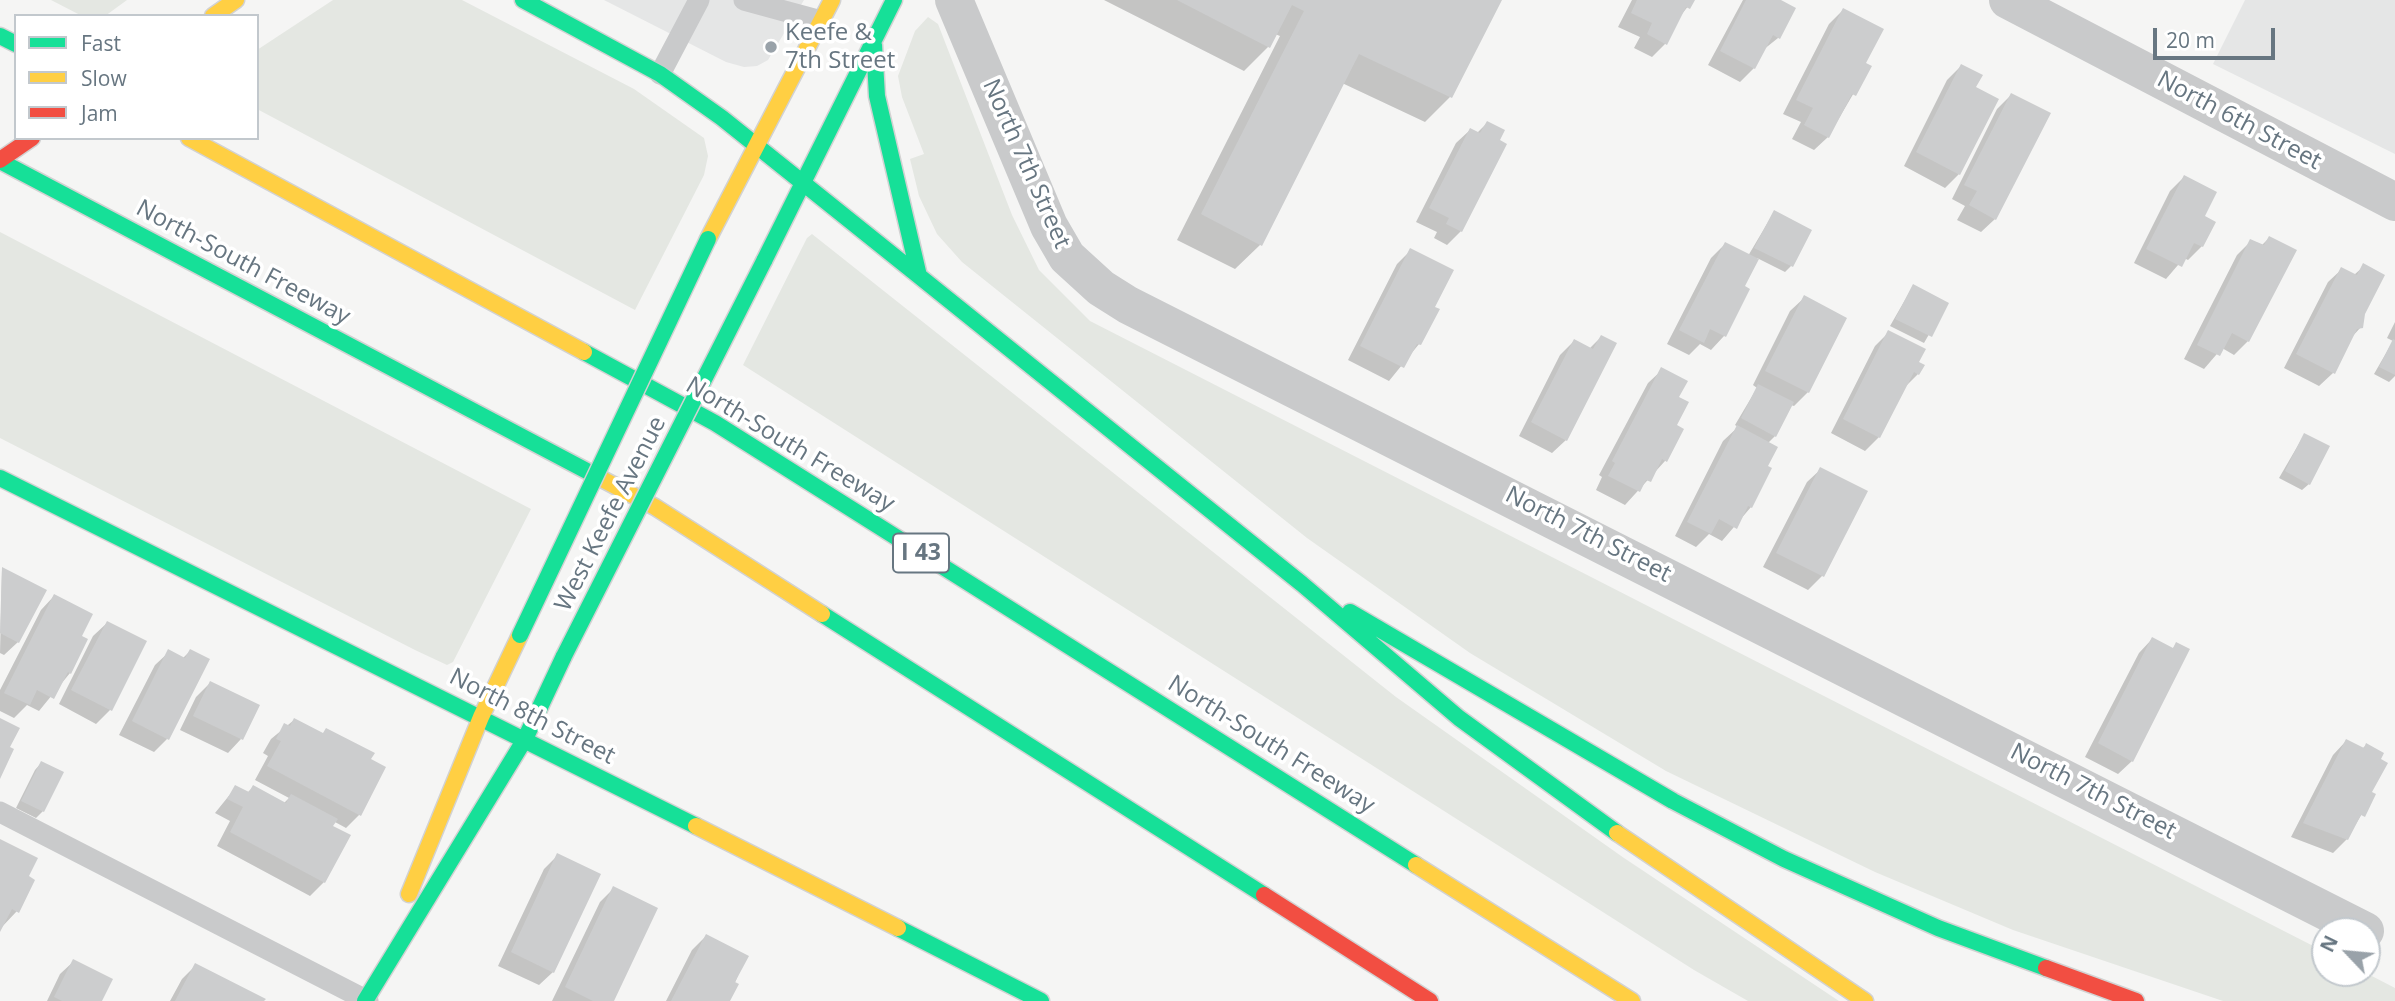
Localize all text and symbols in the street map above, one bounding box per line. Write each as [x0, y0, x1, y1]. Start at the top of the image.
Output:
legend [14, 14, 259, 140]
scale bar [2157, 14, 2280, 58]
place label: Keefe & 7th Street [785, 19, 895, 75]
text: 20 m [2166, 26, 2215, 54]
text: Fast [81, 29, 121, 57]
marker: Keefe & 7th Street [763, 39, 779, 55]
text: Slow [81, 64, 127, 92]
street label: North 6th Street [2152, 66, 2326, 176]
street label: North 7th Street [976, 75, 1076, 253]
text: Jam [81, 99, 118, 127]
street label: North-South Freeway [131, 194, 355, 332]
street label: North-South Freeway [680, 371, 900, 519]
street label: West Keefe Avenue [549, 412, 673, 616]
street label: North 7th Street [1500, 481, 1676, 589]
road number: I 43 [893, 534, 949, 572]
street label: North 8th Street [444, 663, 620, 771]
street label: North-South Freeway [1162, 670, 1380, 820]
street label: North 7th Street [2005, 738, 2181, 846]
north arrow [2311, 917, 2381, 987]
text: N [2314, 931, 2344, 956]

